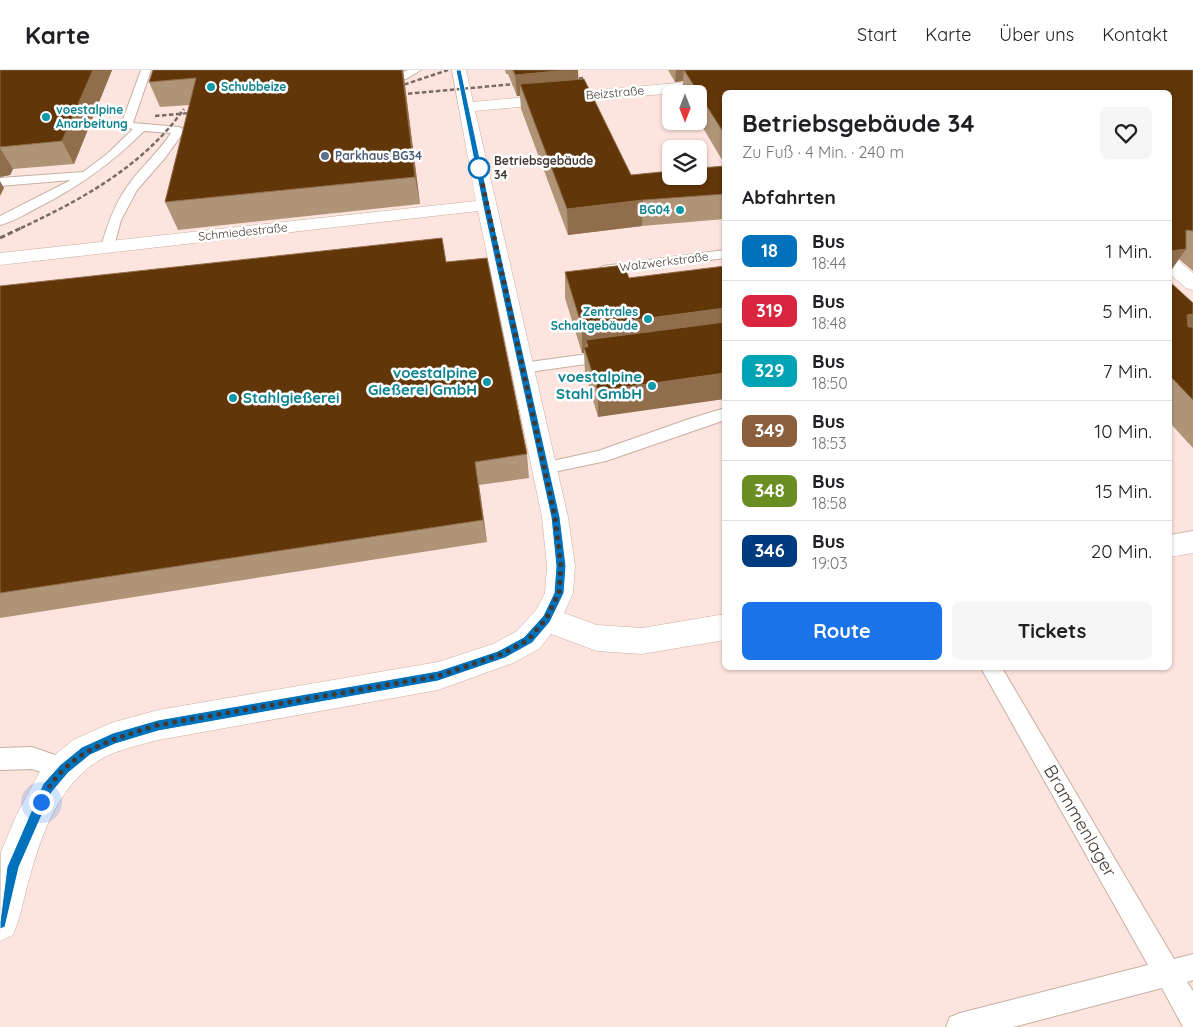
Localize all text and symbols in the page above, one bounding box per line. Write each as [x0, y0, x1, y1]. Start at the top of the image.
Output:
text: Karte [25, 20, 90, 50]
text: Start [857, 23, 897, 46]
text: Karte [925, 23, 971, 46]
text: Über uns [999, 23, 1074, 46]
text: Kontakt [1102, 23, 1168, 46]
place label: Schubbeize [221, 79, 286, 94]
marker: Schubbeize [205, 81, 217, 93]
street label: Beizstraße [585, 82, 645, 103]
north arrow [662, 85, 708, 130]
map controls [662, 85, 707, 185]
place label: voestalpine Anarbeitung [56, 102, 128, 131]
button: heart [1100, 107, 1152, 159]
text: Betriebsgebäude 34 [742, 108, 975, 138]
marker: voestalpine Anarbeitung [40, 111, 52, 123]
button: layers [662, 140, 707, 185]
text: Zu Fuß · 4 Min. · 240 m [742, 142, 904, 162]
place label: Parkhaus BG34 [335, 148, 422, 163]
marker: Parkhaus BG34 [319, 150, 331, 162]
place label: Betriebsgebäude 34 [494, 153, 593, 182]
marker: Betriebsgebäude 34 [468, 157, 490, 179]
text: Abfahrten [742, 185, 836, 209]
place label: BG04 [639, 202, 670, 217]
marker: BG04 [674, 204, 686, 216]
street label: Schmiedestraße [198, 219, 289, 244]
text: Bus [812, 229, 845, 253]
text: 18 [761, 239, 778, 262]
text: 1 Min. [1106, 239, 1152, 263]
street label: Walzwerkstraße [619, 249, 710, 274]
text: 18:44 [812, 253, 846, 273]
text: Bus [812, 289, 845, 313]
text: 319 [756, 299, 783, 322]
text: 5 Min. [1102, 299, 1152, 323]
place label: Zentrales Schaltgebäude [551, 304, 638, 333]
marker: Zentrales Schaltgebäude [642, 313, 654, 325]
text: 18:48 [812, 313, 847, 333]
text: Bus [812, 349, 845, 373]
text: 329 [754, 359, 785, 382]
text: 7 Min. [1103, 359, 1152, 383]
place label: voestalpine Gießerei GmbH [368, 363, 477, 399]
place label: voestalpine Stahl GmbH [556, 367, 642, 403]
text: 18:50 [812, 373, 848, 393]
marker: voestalpine Gießerei GmbH [481, 376, 493, 388]
marker: voestalpine Stahl GmbH [646, 380, 658, 392]
place label: Stahlgießerei [243, 388, 340, 407]
marker: Stahlgießerei [227, 392, 239, 404]
text: Bus [812, 409, 845, 433]
text: 349 [754, 419, 785, 442]
text: 10 Min. [1094, 419, 1152, 443]
text: 18:53 [812, 433, 847, 453]
text: Bus [812, 469, 845, 493]
text: 348 [754, 479, 785, 502]
text: 15 Min. [1095, 479, 1152, 503]
text: 18:58 [812, 493, 847, 513]
text: Bus [812, 529, 845, 553]
text: 346 [754, 539, 785, 562]
text: 20 Min. [1091, 539, 1152, 563]
text: 19:03 [812, 553, 848, 573]
button: Route [742, 602, 942, 660]
button: Tickets [952, 602, 1152, 660]
street label: Brammenlager [1039, 761, 1122, 881]
your location [29, 790, 54, 815]

